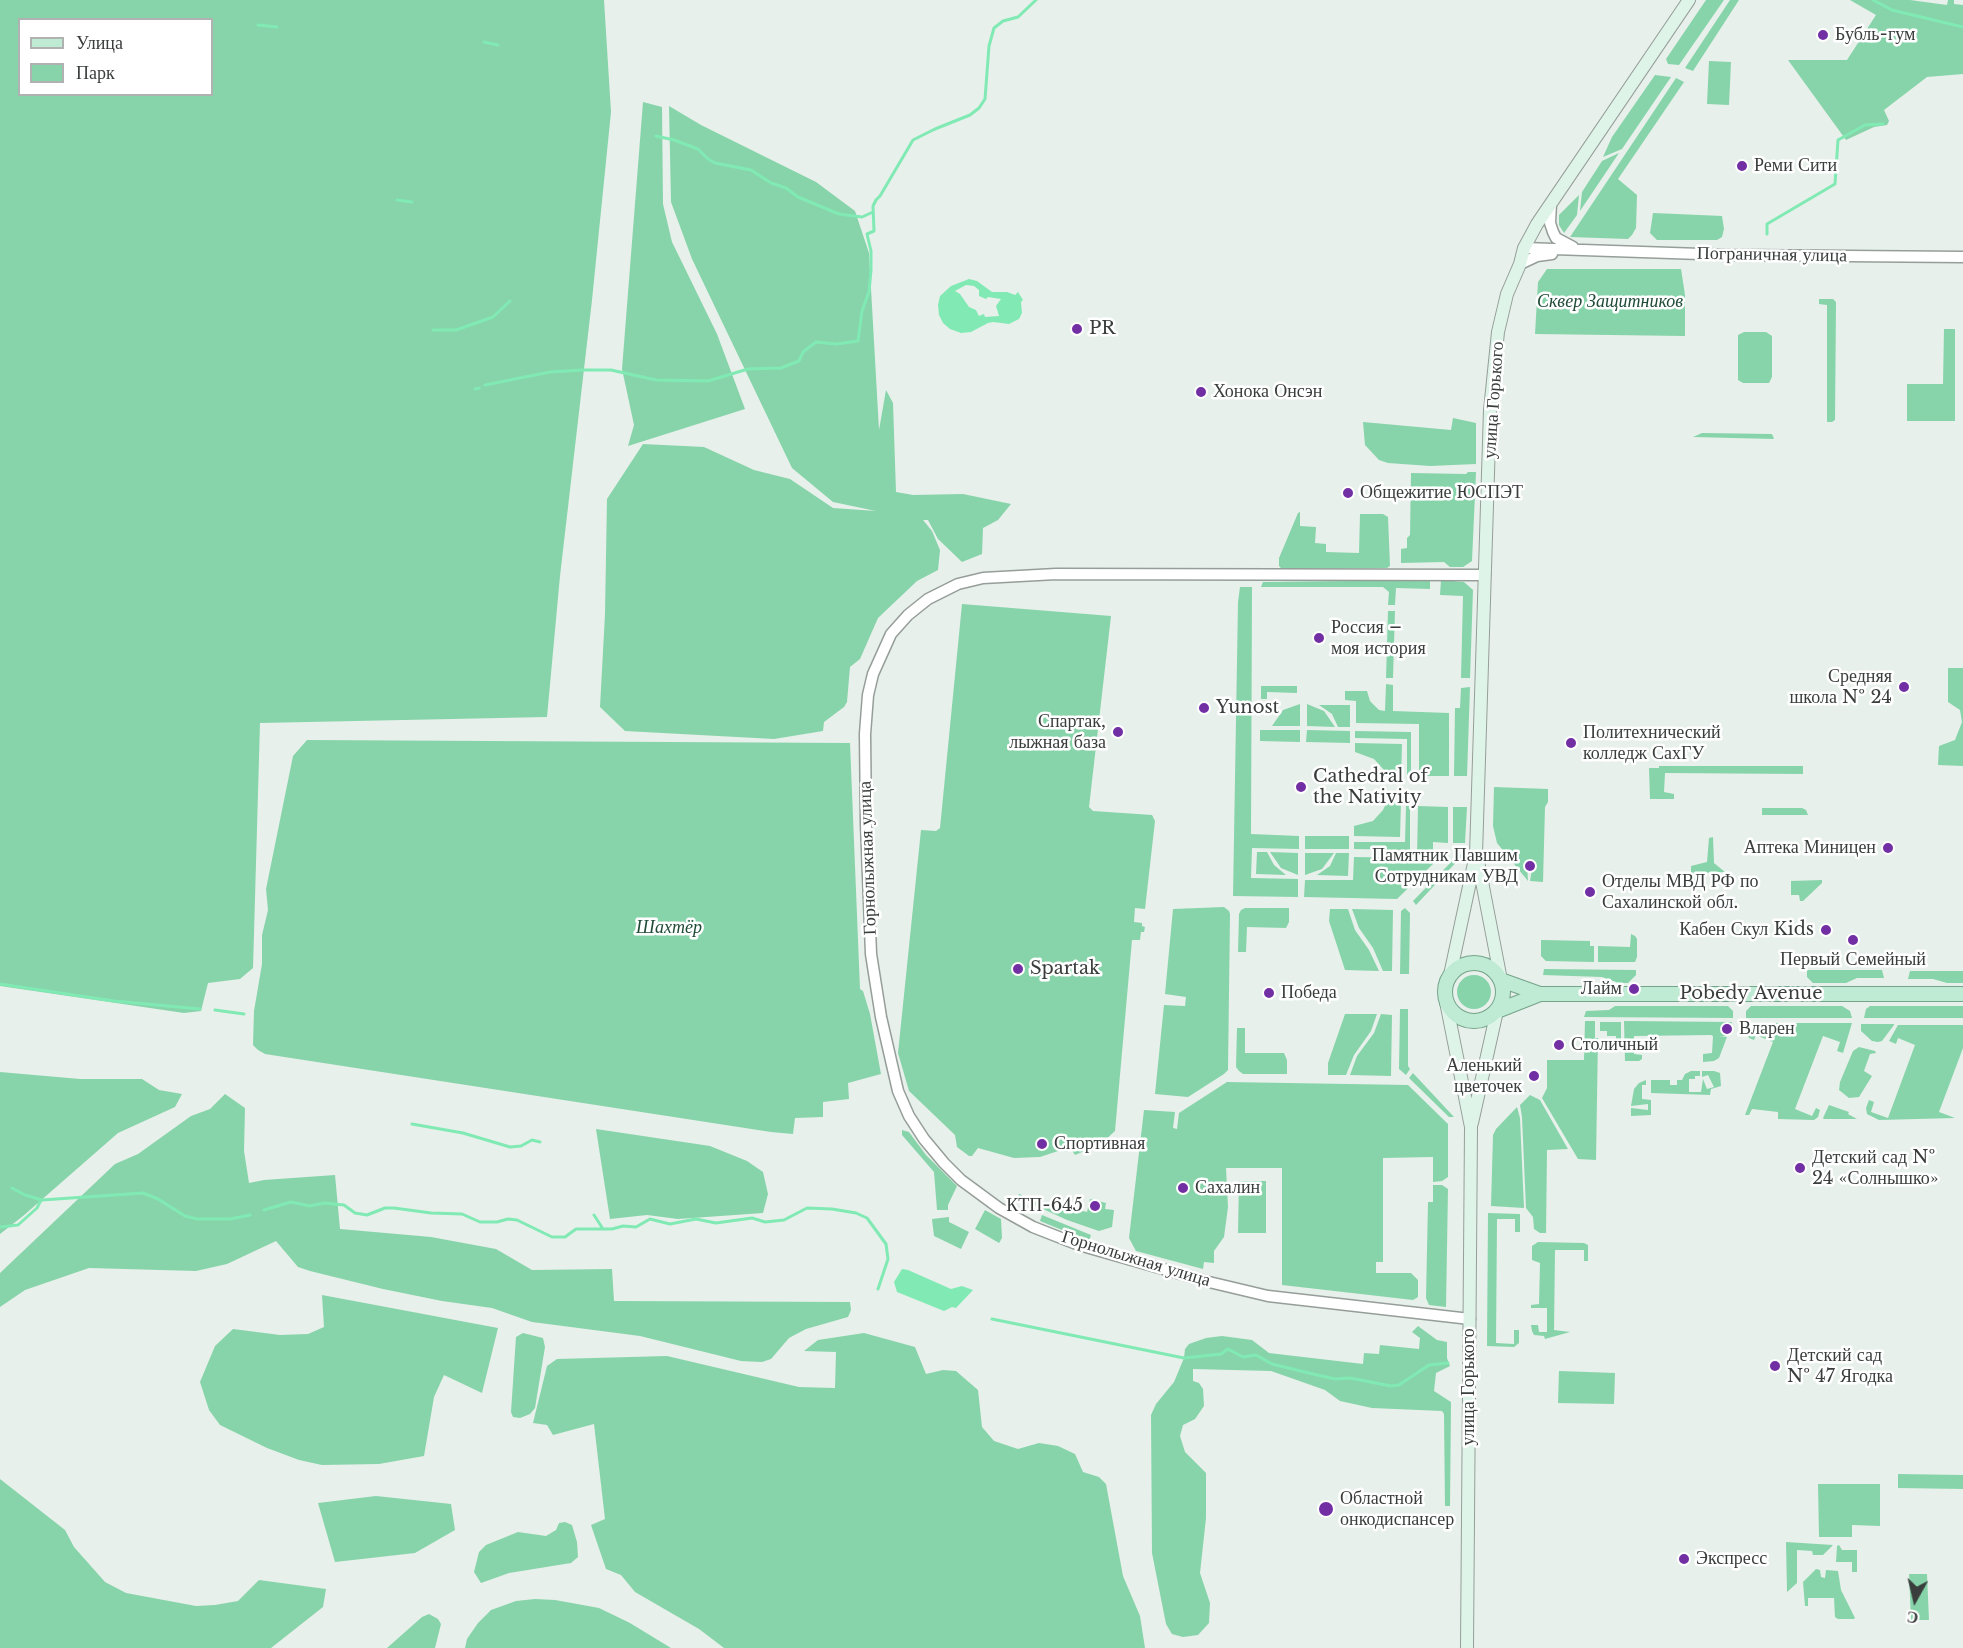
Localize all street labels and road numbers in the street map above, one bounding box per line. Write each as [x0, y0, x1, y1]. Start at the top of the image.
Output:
street label: Пограничная улица [1684, 243, 1860, 267]
street label: улица Горького [1478, 331, 1510, 469]
street label: Горнолыжная улица [854, 768, 882, 948]
street label: Pobedy Avenue [1680, 983, 1822, 1005]
street label: Горнолыжная улица [1047, 1222, 1225, 1296]
street label: улица Горького [1458, 1319, 1480, 1455]

